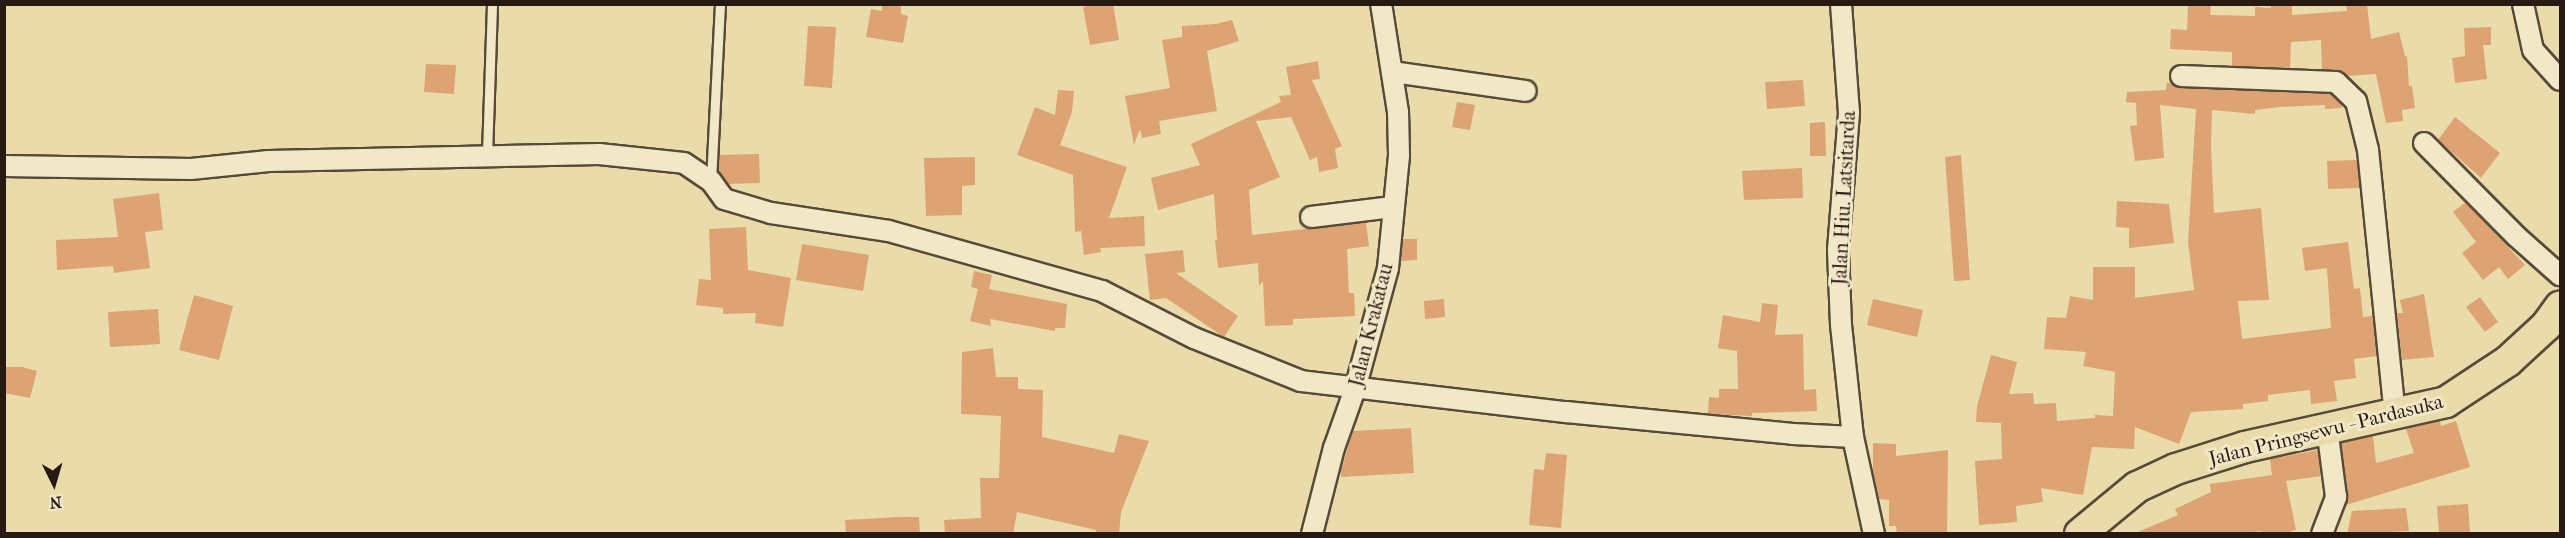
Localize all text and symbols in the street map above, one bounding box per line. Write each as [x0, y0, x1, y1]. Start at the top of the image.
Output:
street label: Jalan Hiu. Latsitarda [1827, 110, 1861, 286]
street label: Jalan Krakatau [1344, 261, 1398, 389]
street label: Jalan Pringsewu - Pardasuka [2206, 389, 2446, 471]
north arrow [24, 454, 84, 514]
text: N [49, 492, 62, 512]

